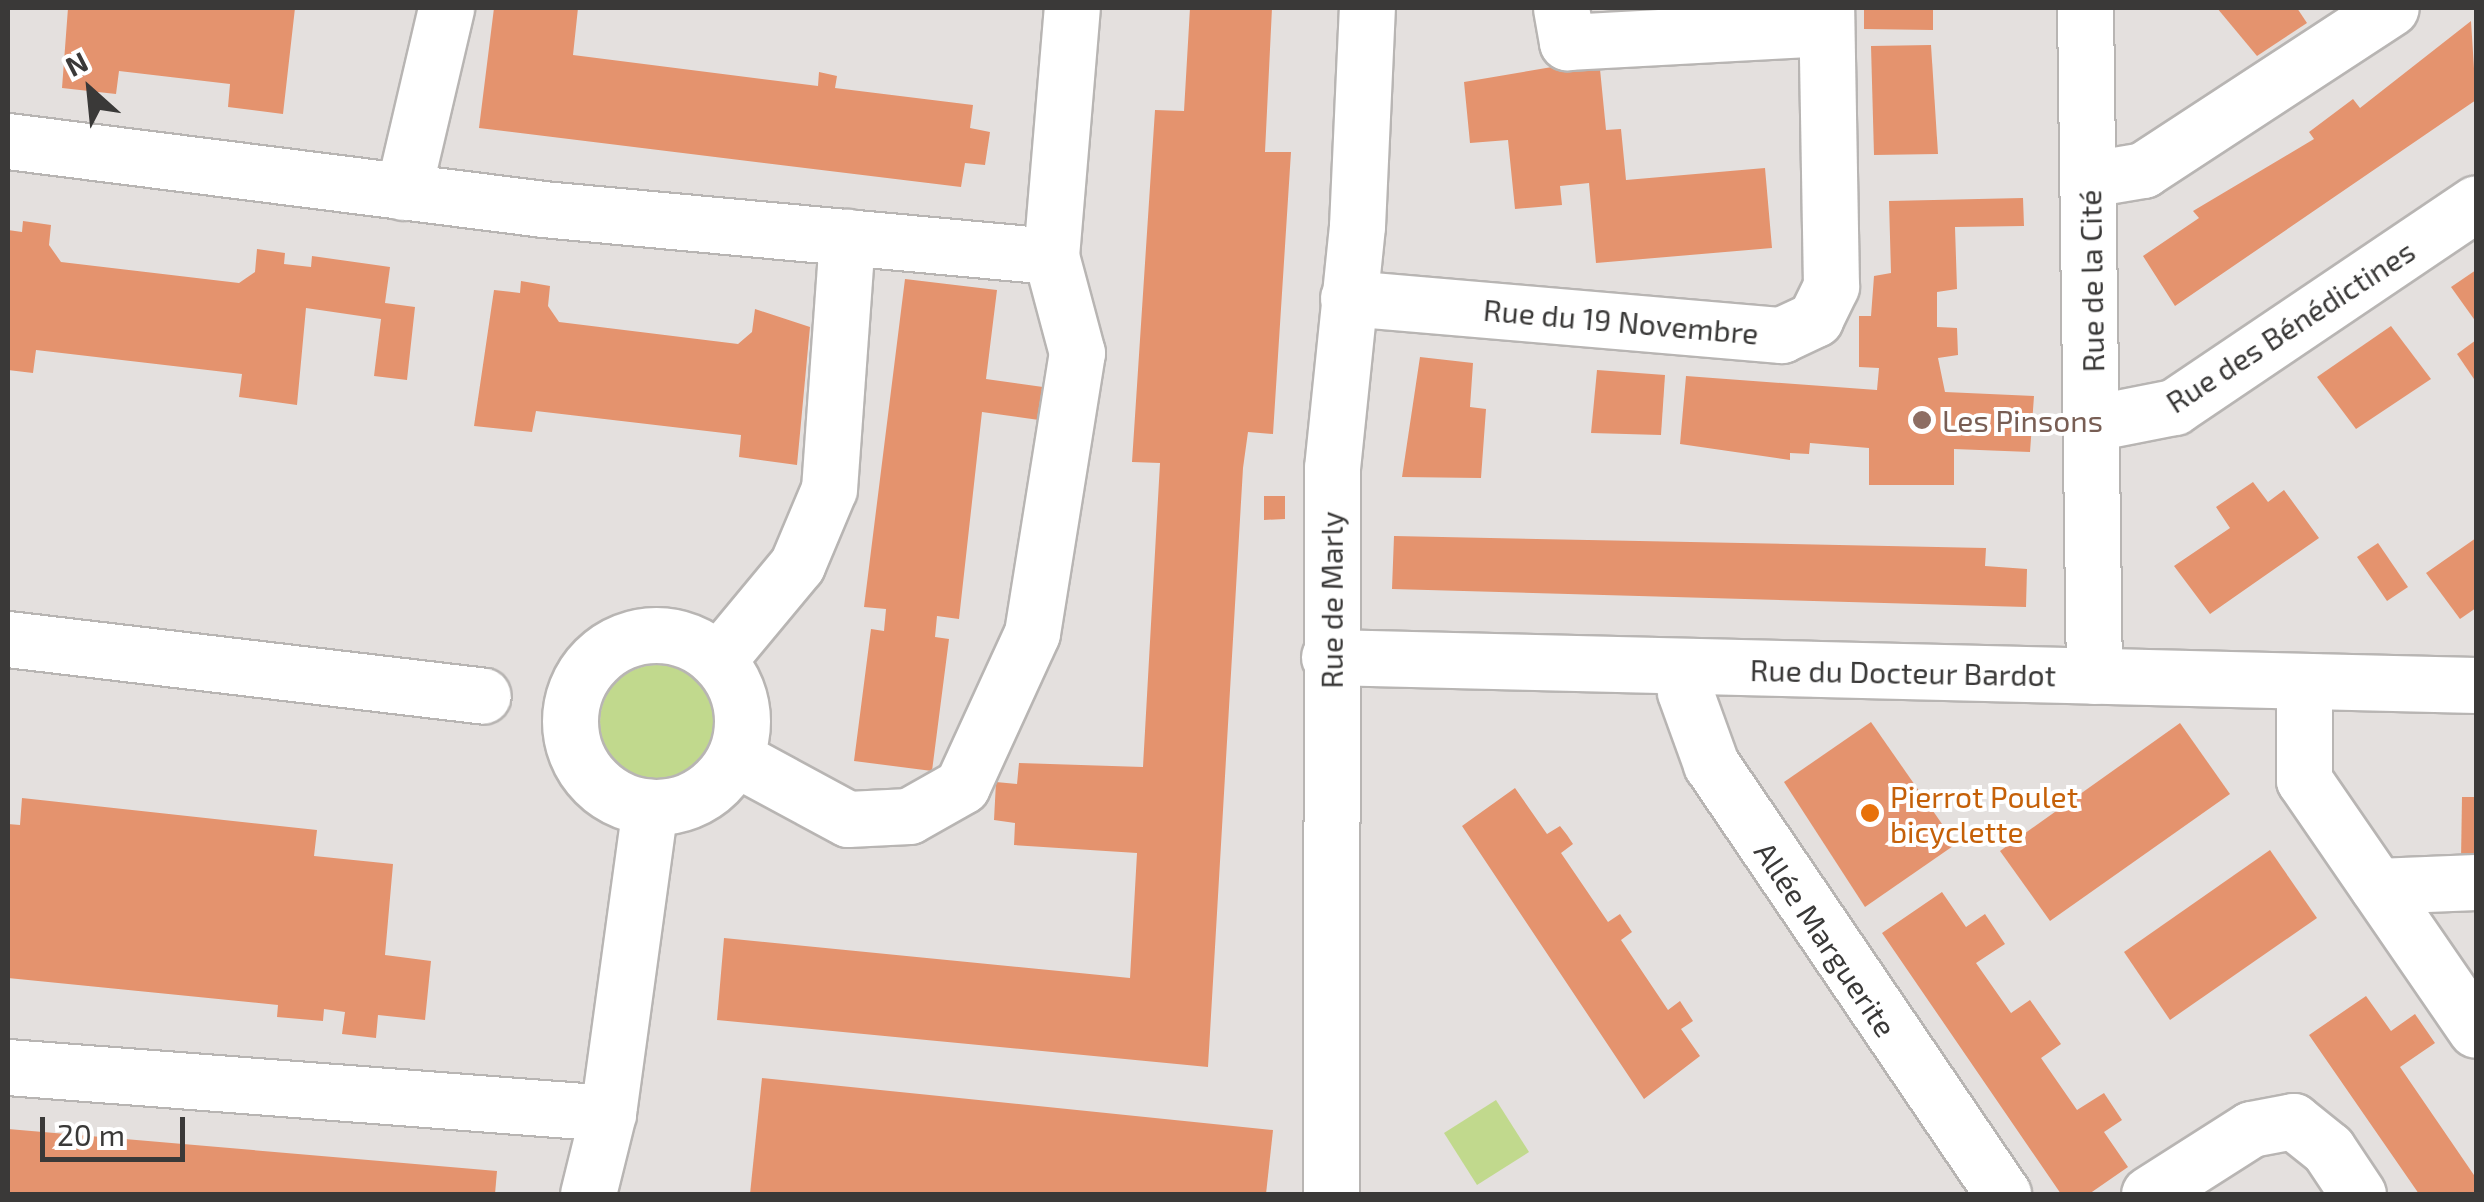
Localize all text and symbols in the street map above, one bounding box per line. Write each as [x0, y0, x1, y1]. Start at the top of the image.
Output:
north arrow [40, 40, 140, 140]
text: N [60, 44, 93, 83]
street label: Rue de la Cité [2071, 189, 2111, 373]
street label: Rue des Bénédictines [2159, 232, 2421, 420]
street label: Rue du 19 Novembre [1482, 291, 1760, 351]
place label: Les Pinsons [1942, 402, 2103, 438]
marker: Les Pinsons [1911, 409, 1933, 431]
street label: Rue de Marly [1313, 511, 1349, 689]
street label: Rue du Docteur Bardot [1749, 651, 2057, 693]
place label: Pierrot Poulet bicyclette [1890, 778, 2078, 848]
marker: Pierrot Poulet bicyclette [1859, 802, 1881, 824]
street label: Allée Marguerite [1748, 835, 1904, 1043]
scale bar [45, 1097, 190, 1159]
text: 20 m [57, 1116, 125, 1152]

